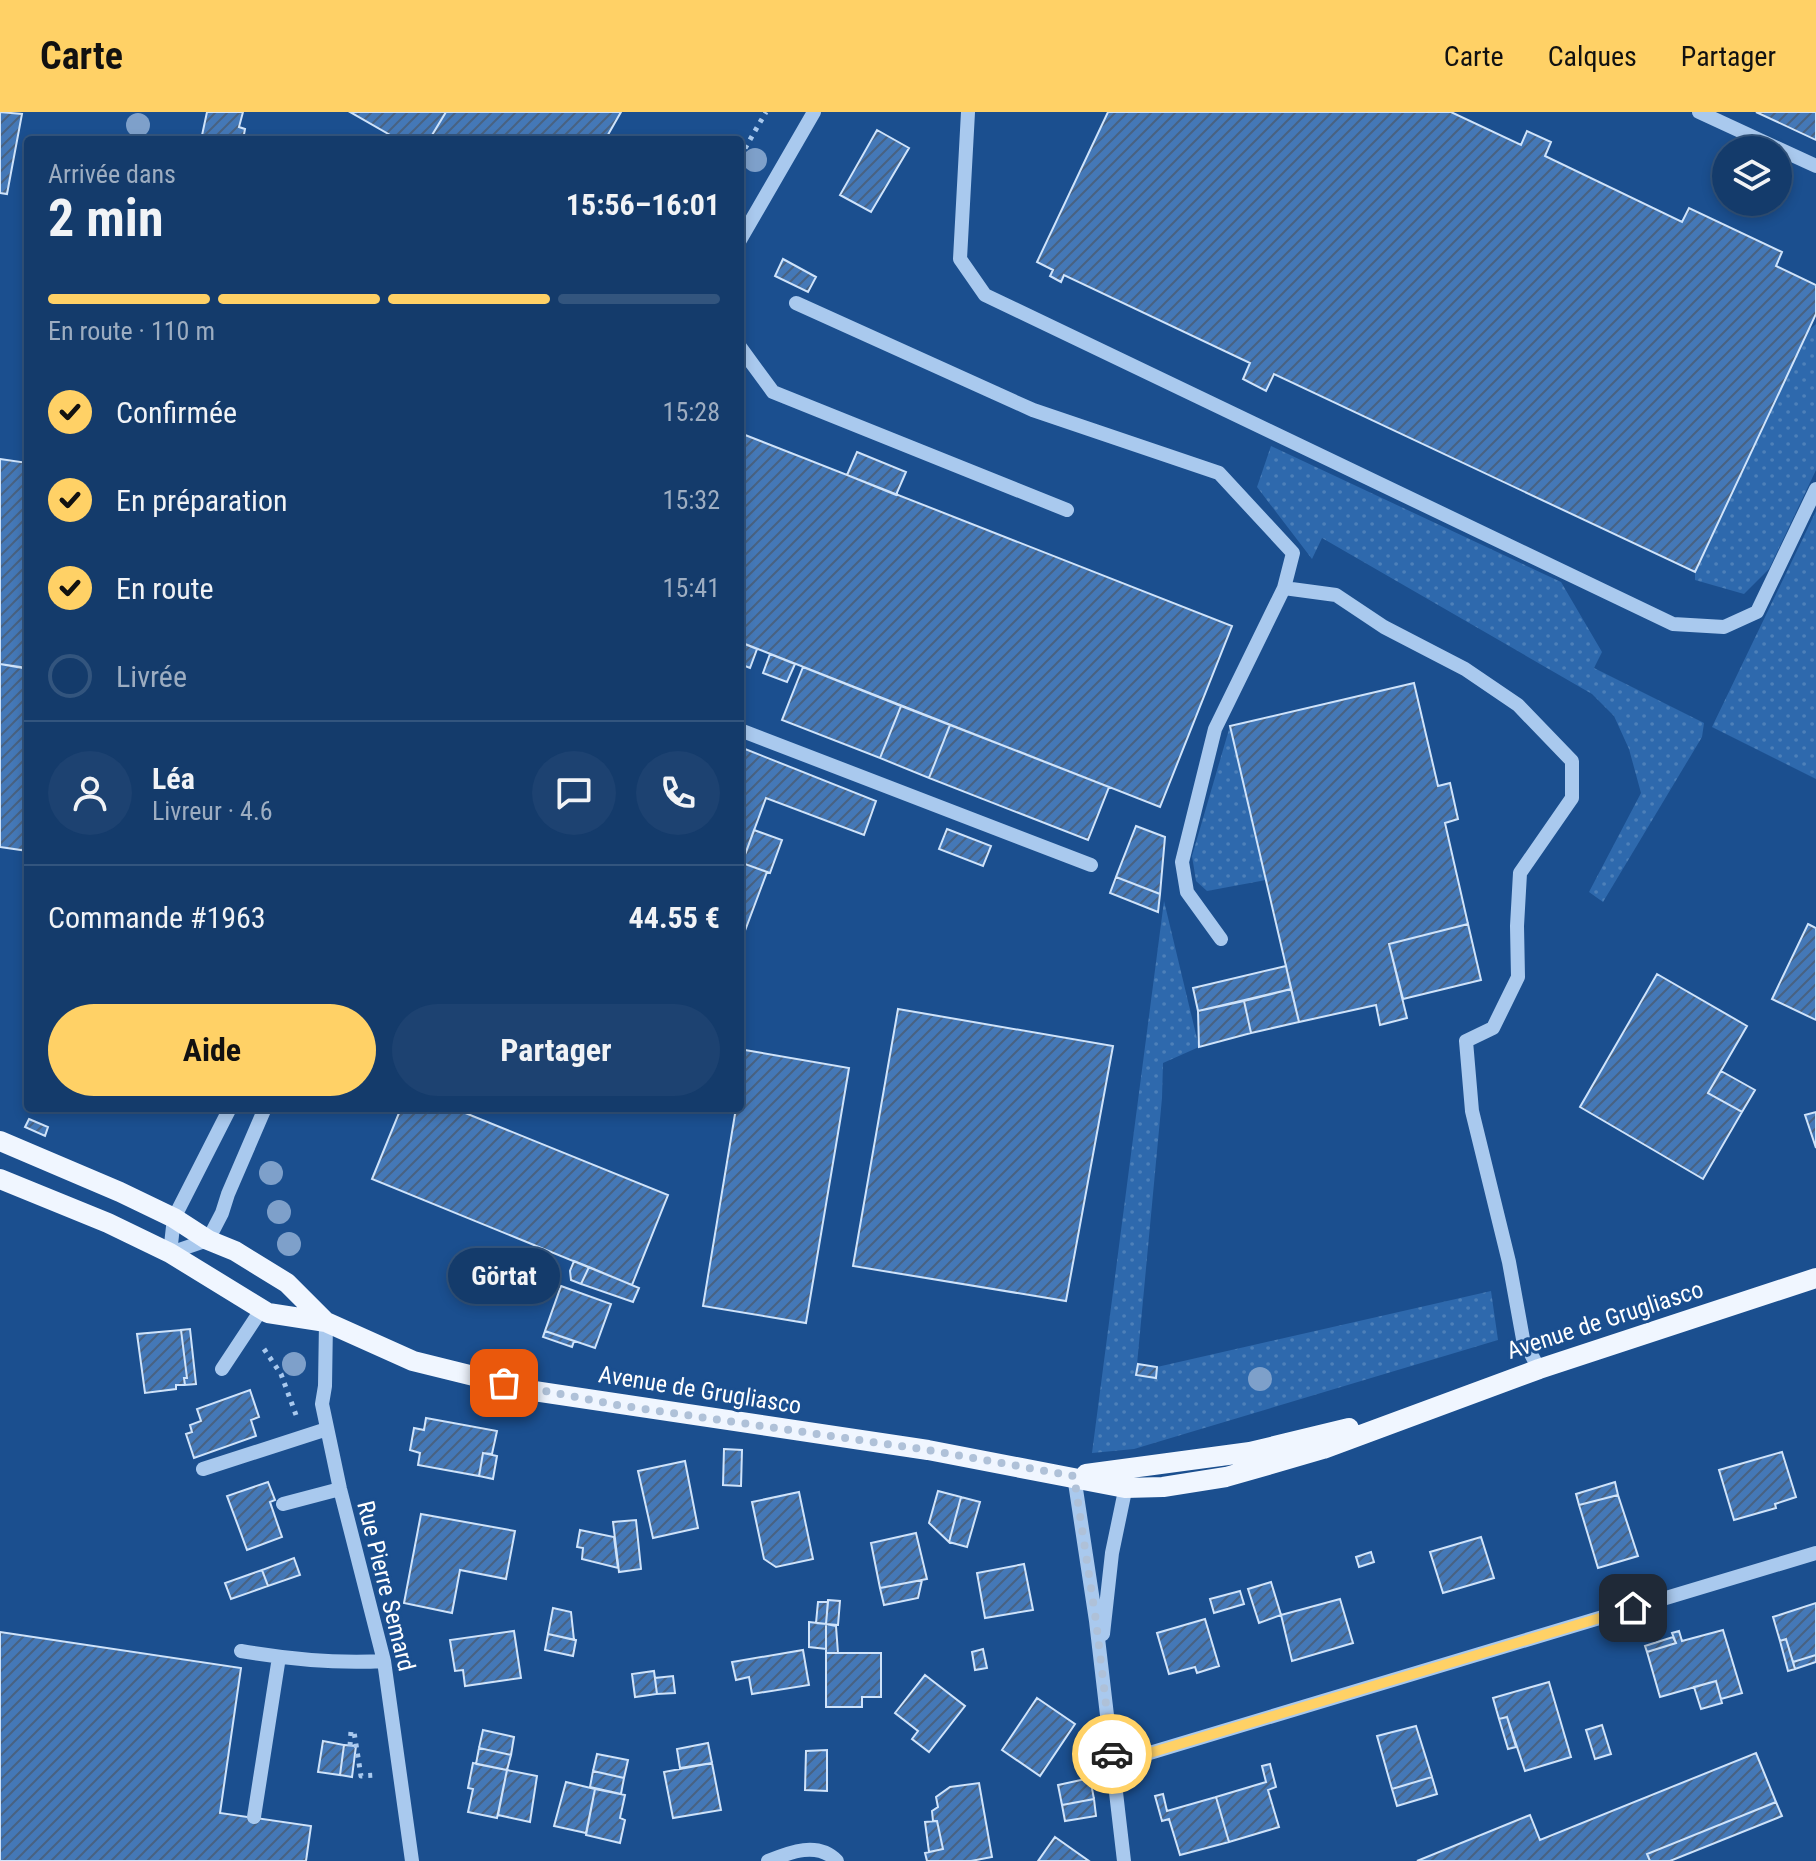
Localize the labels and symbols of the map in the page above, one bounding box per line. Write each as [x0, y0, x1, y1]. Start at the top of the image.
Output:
callout: Görtat [448, 1247, 560, 1303]
street label: Avenue de Grugliasco [1503, 1275, 1707, 1365]
pin [470, 1349, 538, 1417]
street label: Avenue de Grugliasco [597, 1360, 803, 1420]
street label: Rue Pierre Semard [351, 1498, 421, 1674]
pin [1599, 1574, 1667, 1642]
courier [1072, 1714, 1152, 1794]

